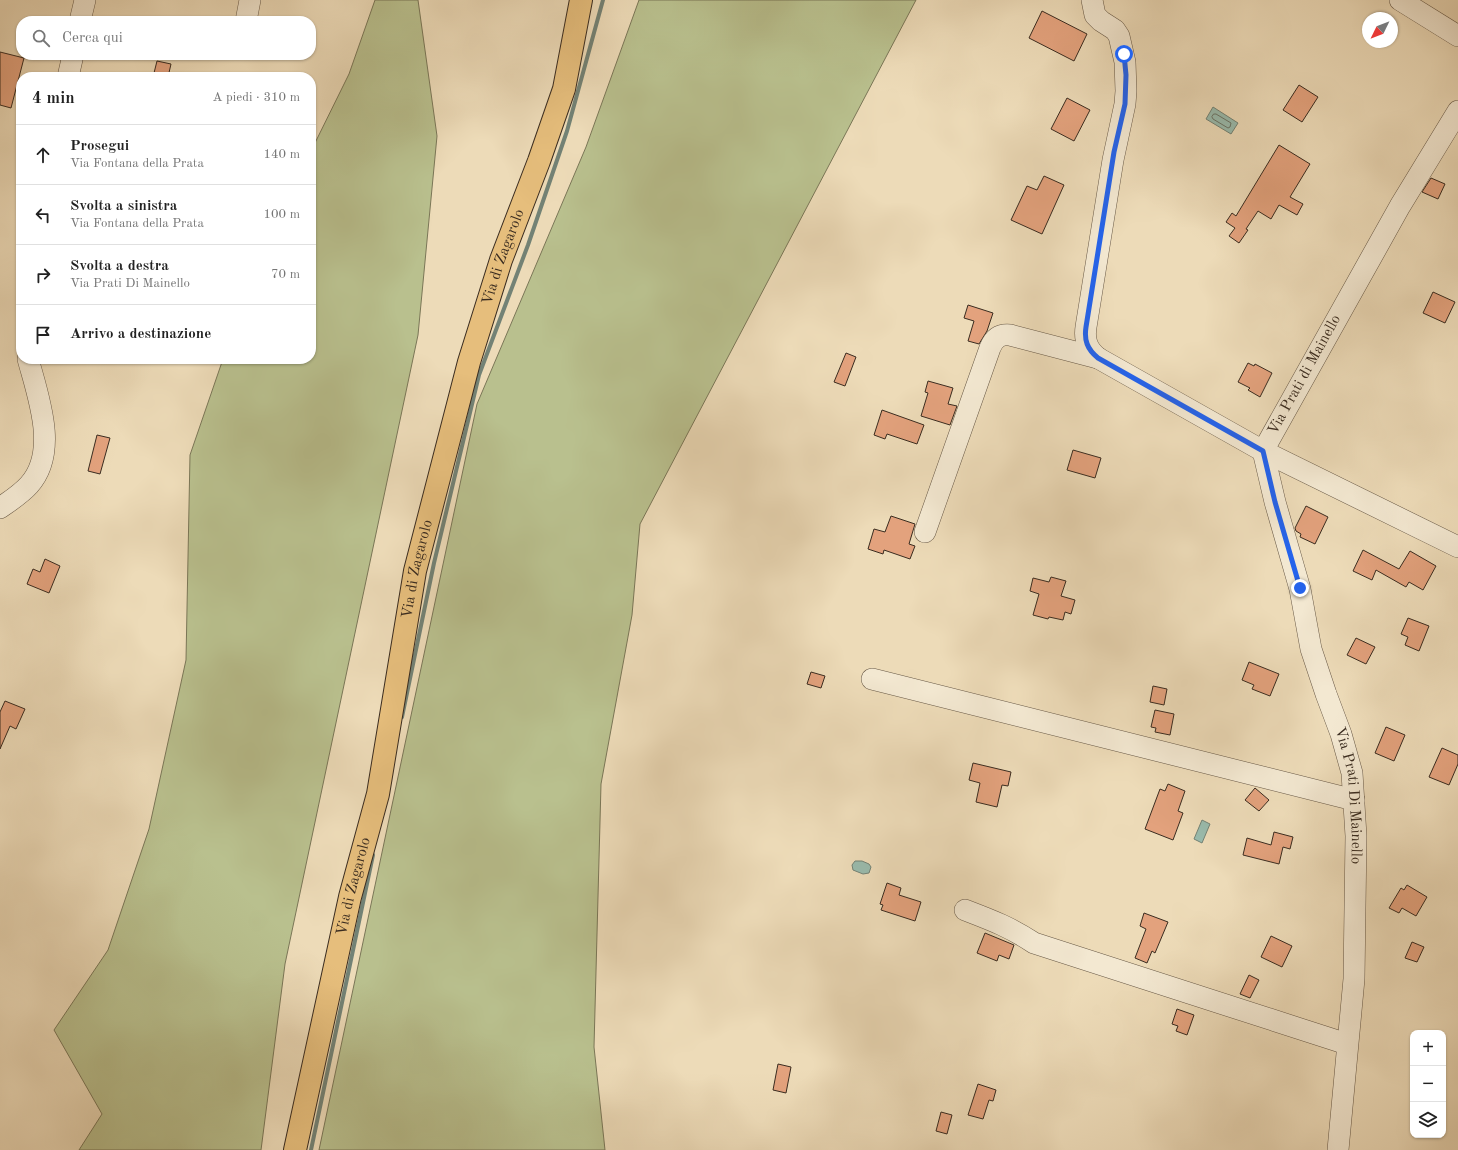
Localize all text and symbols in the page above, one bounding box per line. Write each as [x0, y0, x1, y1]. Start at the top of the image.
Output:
north arrow [1362, 12, 1398, 48]
search box [16, 16, 316, 60]
icon: search [30, 27, 52, 49]
text: Cerca qui [62, 31, 123, 46]
route start [1115, 45, 1133, 63]
text: 4 min [32, 90, 75, 107]
text: A piedi · 310 m [212, 91, 300, 104]
text: Prosegui [70, 139, 129, 154]
icon: ahead [32, 144, 54, 166]
text: 140 m [263, 148, 300, 161]
text: Via Fontana della Prata [70, 157, 204, 170]
text: Svolta a sinistra [70, 199, 177, 214]
icon: left [32, 204, 54, 226]
street label: Via di Zagarolo [480, 207, 527, 307]
text: 100 m [263, 208, 300, 221]
text: Via Fontana della Prata [70, 217, 204, 230]
text: Svolta a destra [70, 259, 169, 274]
icon: right [32, 264, 54, 286]
text: 70 m [271, 268, 300, 281]
text: Via Prati Di Mainello [70, 277, 190, 290]
street label: Via Prati di Mainello [1266, 313, 1344, 437]
icon: arrive [32, 324, 54, 346]
text: Arrivo a destinazione [70, 327, 211, 342]
street label: Via di Zagarolo [400, 518, 435, 620]
route end [1291, 579, 1309, 597]
street label: Via Prati Di Mainello [1332, 725, 1364, 864]
street label: Via di Zagarolo [334, 836, 373, 937]
map controls [1410, 1030, 1446, 1138]
button: + [1410, 1030, 1446, 1066]
button: − [1410, 1066, 1446, 1102]
button: layers [1410, 1102, 1446, 1138]

